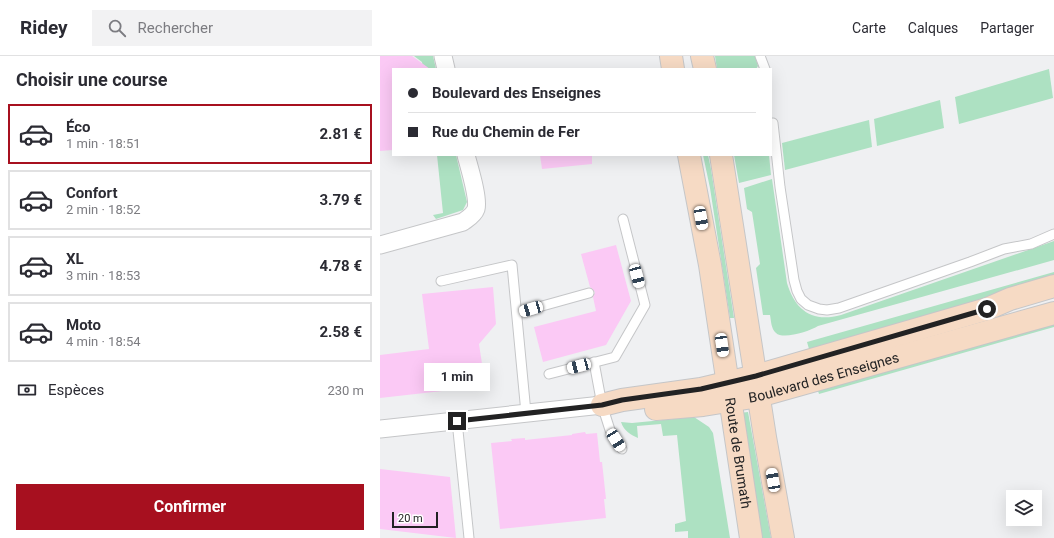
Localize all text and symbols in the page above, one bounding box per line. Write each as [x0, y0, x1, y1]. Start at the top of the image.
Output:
search box [92, 10, 372, 46]
text: Ridey [20, 16, 68, 39]
icon: search [106, 17, 128, 39]
text: Rechercher [138, 19, 213, 37]
text: Carte [852, 20, 886, 36]
text: Calques [908, 20, 958, 36]
text: Partager [980, 20, 1034, 36]
text: Choisir une course [16, 69, 167, 90]
text: Boulevard des Enseignes [432, 84, 601, 102]
icon: car [18, 116, 54, 152]
text: Éco [66, 118, 91, 136]
text: Rue du Chemin de Fer [432, 123, 580, 141]
text: 2.81 € [319, 125, 362, 143]
text: 1 min · 18:51 [66, 136, 141, 151]
icon: car [18, 182, 54, 218]
text: Confort [66, 184, 117, 202]
text: 3.79 € [319, 191, 362, 209]
text: 2 min · 18:52 [66, 202, 141, 217]
car [693, 205, 709, 231]
icon: car [18, 248, 54, 284]
text: XL [66, 250, 84, 268]
text: 4.78 € [319, 257, 362, 275]
car [628, 263, 646, 289]
text: 3 min · 18:53 [66, 268, 141, 283]
car [518, 300, 544, 318]
route start [978, 300, 996, 318]
icon: car [18, 314, 54, 350]
text: Moto [66, 316, 101, 334]
text: 2.58 € [319, 323, 362, 341]
car [714, 332, 730, 358]
text: 4 min · 18:54 [66, 334, 141, 349]
street label: Boulevard des Enseignes [747, 349, 901, 406]
car [566, 357, 592, 375]
callout: 1 min [424, 363, 490, 391]
text: 1 min [441, 369, 473, 384]
icon: cash [16, 379, 38, 401]
text: Espèces [48, 381, 104, 399]
text: 230 m [327, 383, 364, 398]
street label: Route de Brumath [722, 396, 754, 510]
route end [448, 412, 466, 430]
car [605, 427, 627, 453]
car [765, 467, 781, 493]
button: Confirmer [16, 484, 364, 530]
map controls [1006, 490, 1042, 526]
button: layers [1006, 490, 1042, 526]
scale bar [392, 510, 438, 529]
text: 20 m [398, 512, 423, 525]

